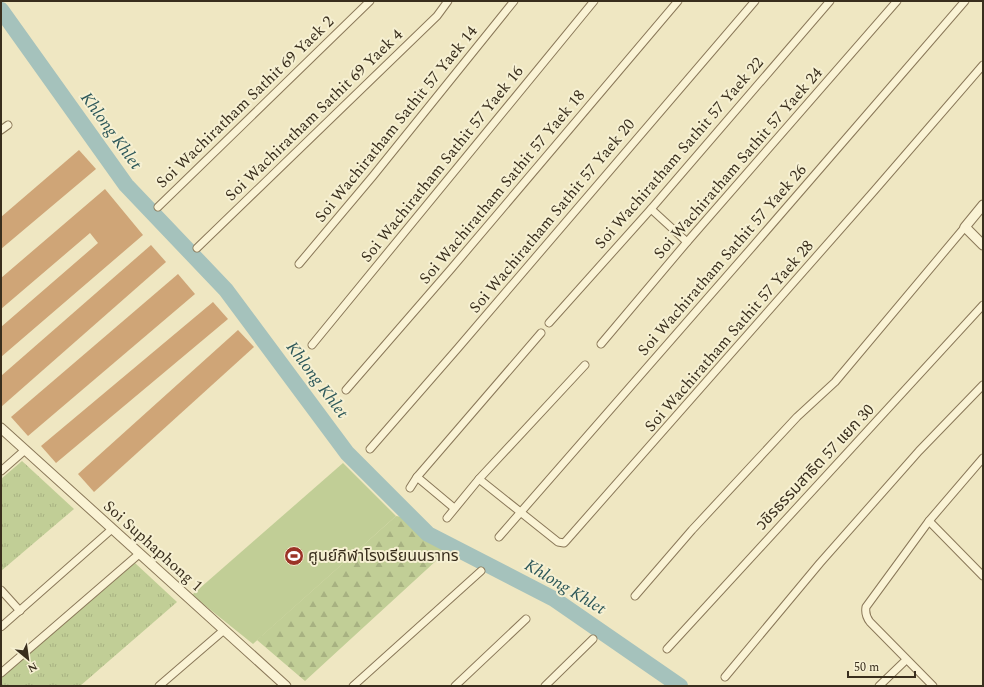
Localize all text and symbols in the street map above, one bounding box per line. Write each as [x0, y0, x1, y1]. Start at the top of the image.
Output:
street label: Soi Wachiratham Sathit 69 Yaek 2 [151, 10, 339, 194]
street label: Soi Wachiratham Sathit 57 Yaek 14 [309, 20, 483, 228]
street label: Soi Wachiratham Sathit 69 Yaek 4 [220, 23, 408, 207]
street label: Soi Wachiratham Sathit 57 Yaek 22 [589, 52, 769, 254]
street label: Soi Wachiratham Sathit 57 Yaek 16 [355, 60, 529, 268]
street label: Soi Wachiratham Sathit 57 Yaek 24 [648, 62, 828, 264]
street label: Soi Wachiratham Sathit 57 Yaek 18 [413, 85, 591, 289]
water label: Khlong Khlet [74, 87, 149, 176]
street label: Soi Wachiratham Sathit 57 Yaek 20 [463, 114, 641, 318]
street label: Soi Wachiratham Sathit 57 Yaek 26 [632, 159, 812, 361]
street label: Soi Wachiratham Sathit 57 Yaek 28 [639, 235, 819, 437]
water label: Khlong Khlet [279, 336, 355, 425]
street label: วชิรธรรมสาธิต 57 แยก 30 [750, 399, 880, 535]
street label: Soi Suphaphong 1 [98, 495, 208, 597]
place label: ศูนย์กีฬาโรงเรียนนราทร [308, 544, 459, 568]
sports icon: ศูนย์กีฬาโรงเรียนนราทร [283, 545, 305, 567]
water label: Khlong Khlet [519, 552, 611, 622]
north arrow [8, 639, 48, 679]
scale bar [848, 653, 915, 679]
text: N [25, 658, 41, 677]
text: 50 m [854, 658, 879, 677]

